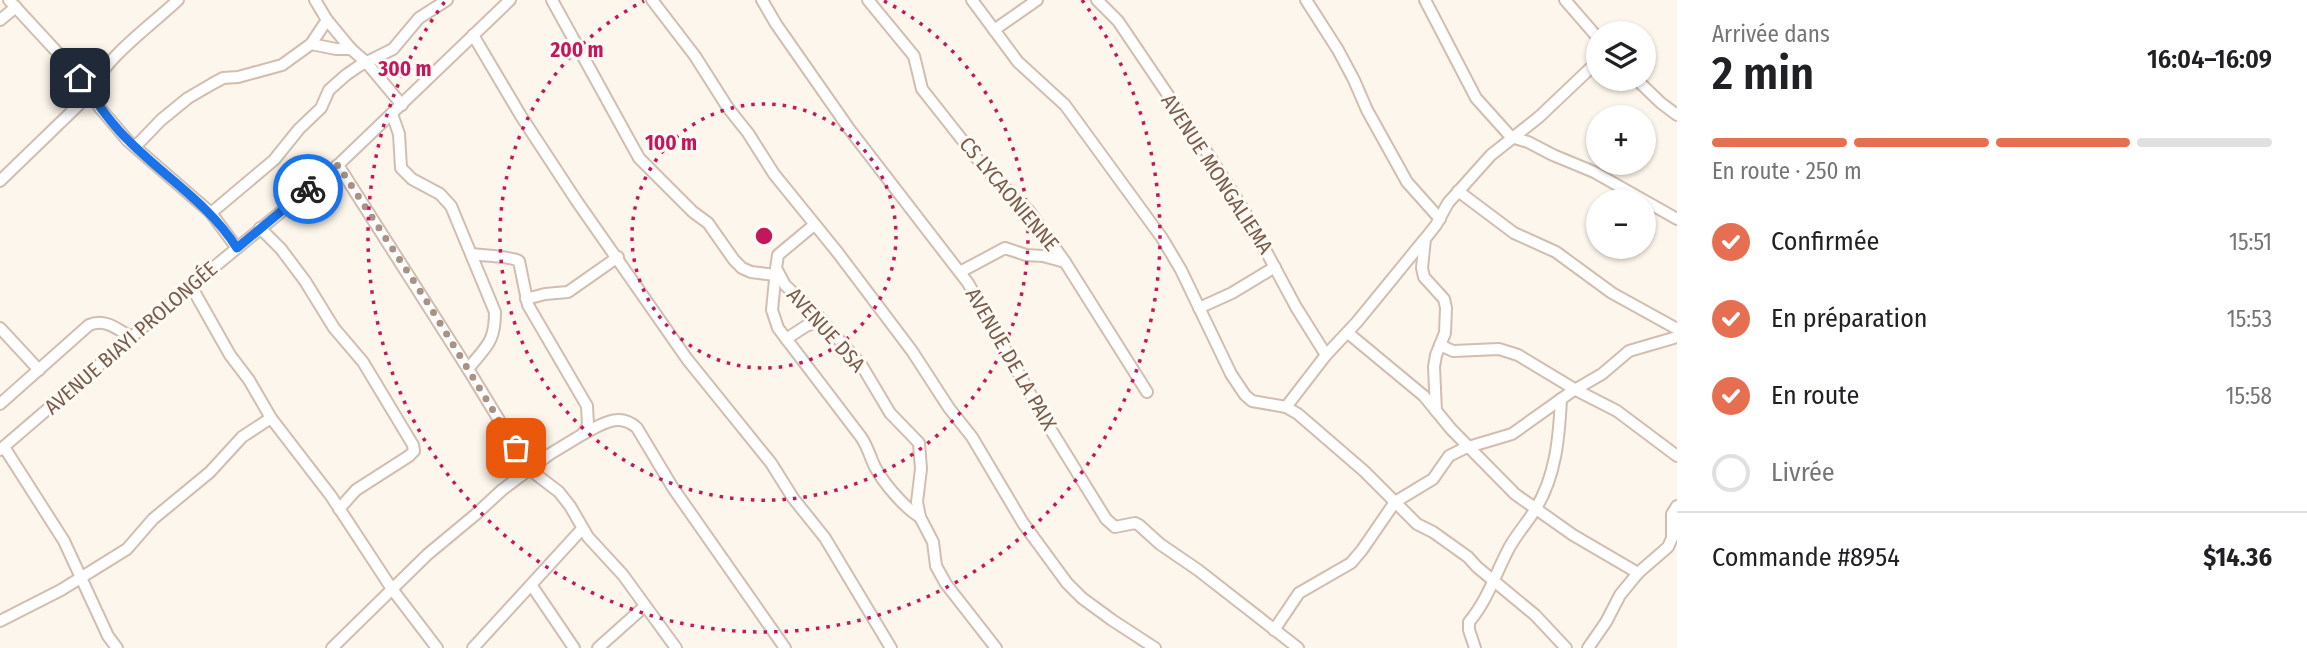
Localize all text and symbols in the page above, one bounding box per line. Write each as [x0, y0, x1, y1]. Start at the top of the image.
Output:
text: Arrivée dans [1712, 20, 1830, 48]
map controls [1586, 21, 1656, 259]
button: layers [1586, 21, 1656, 91]
text: 200 m [549, 37, 604, 63]
text: 16:04–16:09 [2147, 44, 2272, 75]
text: 2 min [1712, 46, 1814, 101]
pin [50, 48, 110, 108]
text: 300 m [377, 56, 432, 82]
icon: home [61, 59, 99, 97]
street label: AVENUE MONGALIEMA [1156, 89, 1278, 259]
button: + [1586, 105, 1656, 175]
text: 100 m [645, 130, 697, 156]
street label: CS LYCAONIENNE [954, 132, 1064, 257]
courier [273, 154, 343, 224]
text: En route · 250 m [1712, 157, 1862, 185]
icon: bike [289, 170, 327, 208]
button: − [1586, 189, 1656, 259]
icon: check [1712, 223, 1750, 261]
centre of rings [752, 224, 776, 248]
text: Confirmée [1771, 226, 1879, 257]
text: 15:51 [2229, 228, 2272, 256]
street label: AVENUE BIAYI PROLONGÉE [39, 256, 223, 420]
street label: AVENUE DSA [781, 282, 871, 378]
street label: AVENUE DE LA PAIX [960, 283, 1063, 435]
icon: check [1712, 300, 1750, 338]
text: En préparation [1771, 303, 1928, 334]
text: 15:53 [2227, 305, 2272, 333]
icon: check [1712, 377, 1750, 415]
text: En route [1771, 380, 1859, 411]
text: 15:58 [2225, 382, 2272, 410]
pin [486, 418, 546, 478]
icon: bag [497, 429, 535, 467]
text: Livrée [1771, 457, 1835, 488]
text: Commande #8954 [1712, 542, 1900, 573]
text: $14.36 [2203, 542, 2272, 573]

